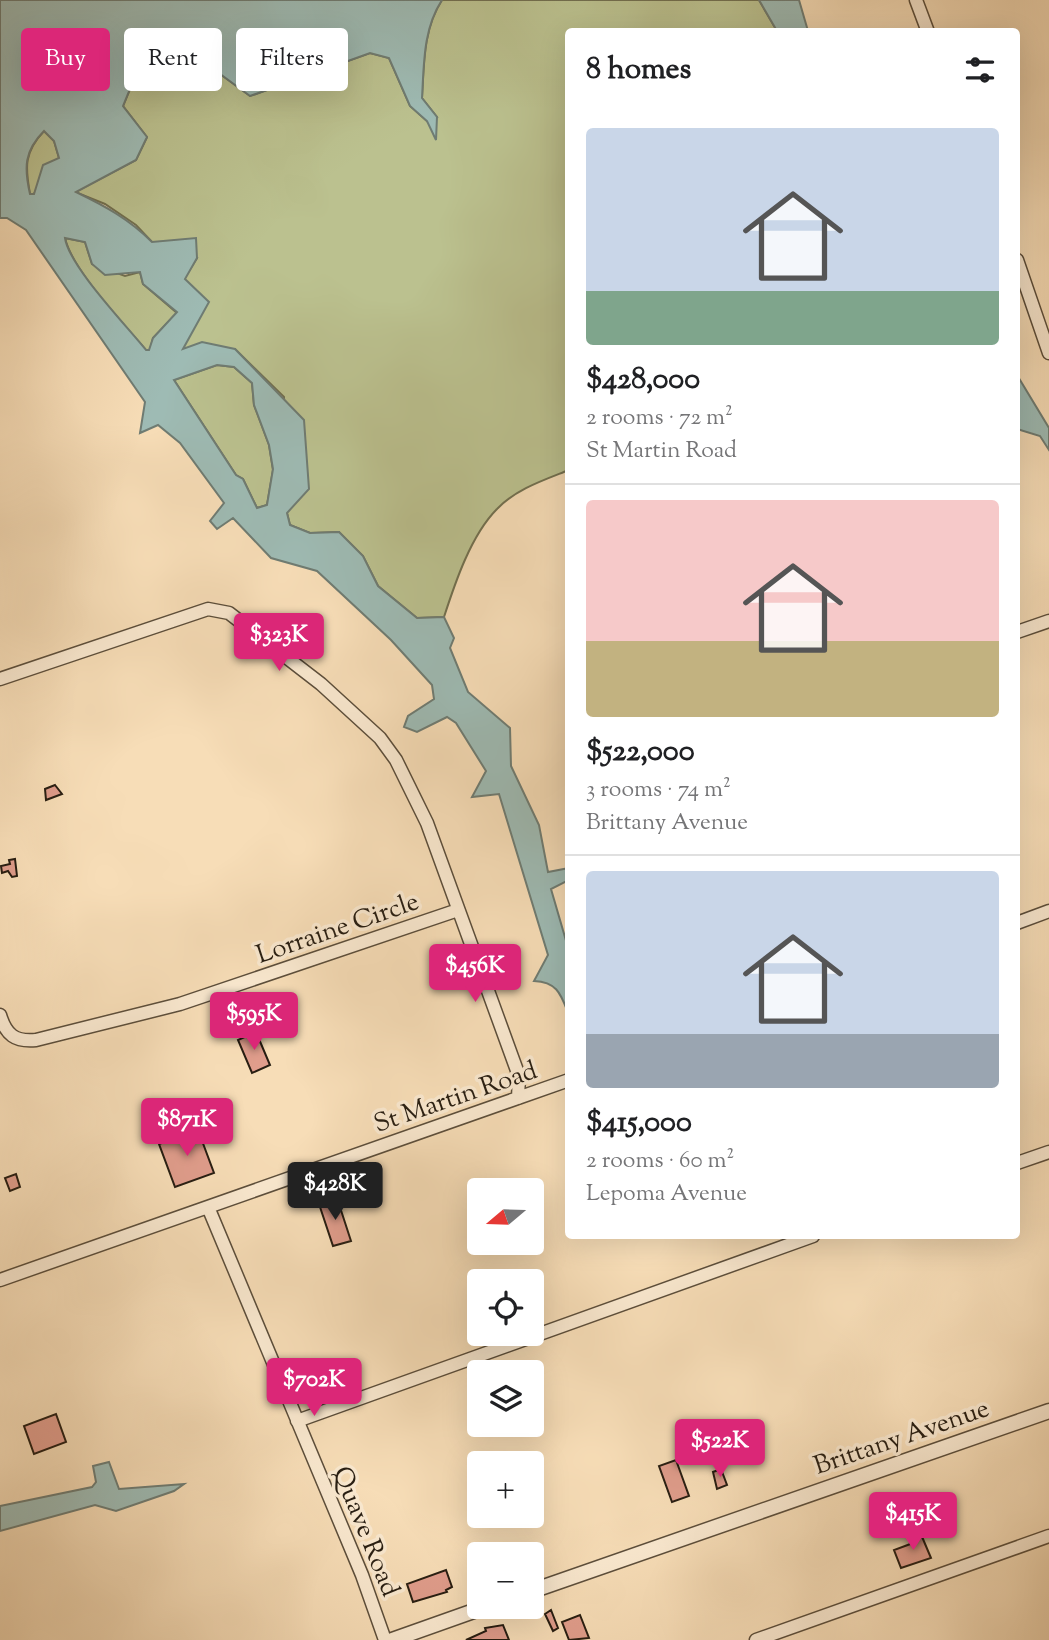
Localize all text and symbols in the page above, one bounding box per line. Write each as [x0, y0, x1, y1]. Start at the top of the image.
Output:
chip: Buy [21, 28, 110, 91]
chip: Rent [124, 28, 222, 91]
chip: Filters [236, 28, 348, 91]
text: 8 homes [586, 49, 691, 92]
icon: filters [961, 51, 999, 89]
icon: home [730, 173, 856, 299]
text: $428,000 [586, 359, 700, 402]
text: 2 rooms · 72 m² [586, 402, 733, 435]
text: St Martin Road [586, 435, 737, 468]
icon: home [730, 545, 856, 671]
pin: $323K [230, 614, 328, 673]
text: $323K [250, 619, 308, 652]
text: $522,000 [586, 731, 695, 774]
text: 3 rooms · 74 m² [586, 774, 731, 807]
text: Brittany Avenue [586, 807, 748, 840]
street label: Lorraine Circle [251, 884, 424, 975]
icon: home [730, 916, 856, 1042]
pin: $456K [426, 944, 524, 1004]
text: $456K [445, 950, 505, 983]
pin: $595K [205, 992, 303, 1052]
text: $595K [226, 998, 282, 1031]
street label: St Martin Road [369, 1053, 543, 1144]
pin: $871K [138, 1098, 236, 1158]
text: $415,000 [586, 1102, 692, 1145]
text: $871K [157, 1104, 217, 1137]
text: 2 rooms · 60 m² [586, 1145, 734, 1178]
pin: $428K [286, 1162, 384, 1222]
text: $428K [304, 1168, 366, 1201]
north arrow [467, 1178, 544, 1255]
map controls [467, 1178, 544, 1619]
text: Lepoma Avenue [586, 1178, 747, 1211]
button: locate [467, 1269, 544, 1346]
pin: $702K [265, 1358, 363, 1418]
button: layers [467, 1360, 544, 1437]
text: $702K [283, 1364, 345, 1397]
street label: Brittany Avenue [809, 1391, 994, 1486]
pin: $522K [671, 1420, 769, 1479]
text: $522K [691, 1425, 749, 1458]
button: + [467, 1451, 544, 1528]
street label: Quave Road [322, 1461, 408, 1603]
pin: $415K [864, 1492, 962, 1552]
text: $415K [885, 1498, 941, 1531]
button: − [467, 1542, 544, 1619]

